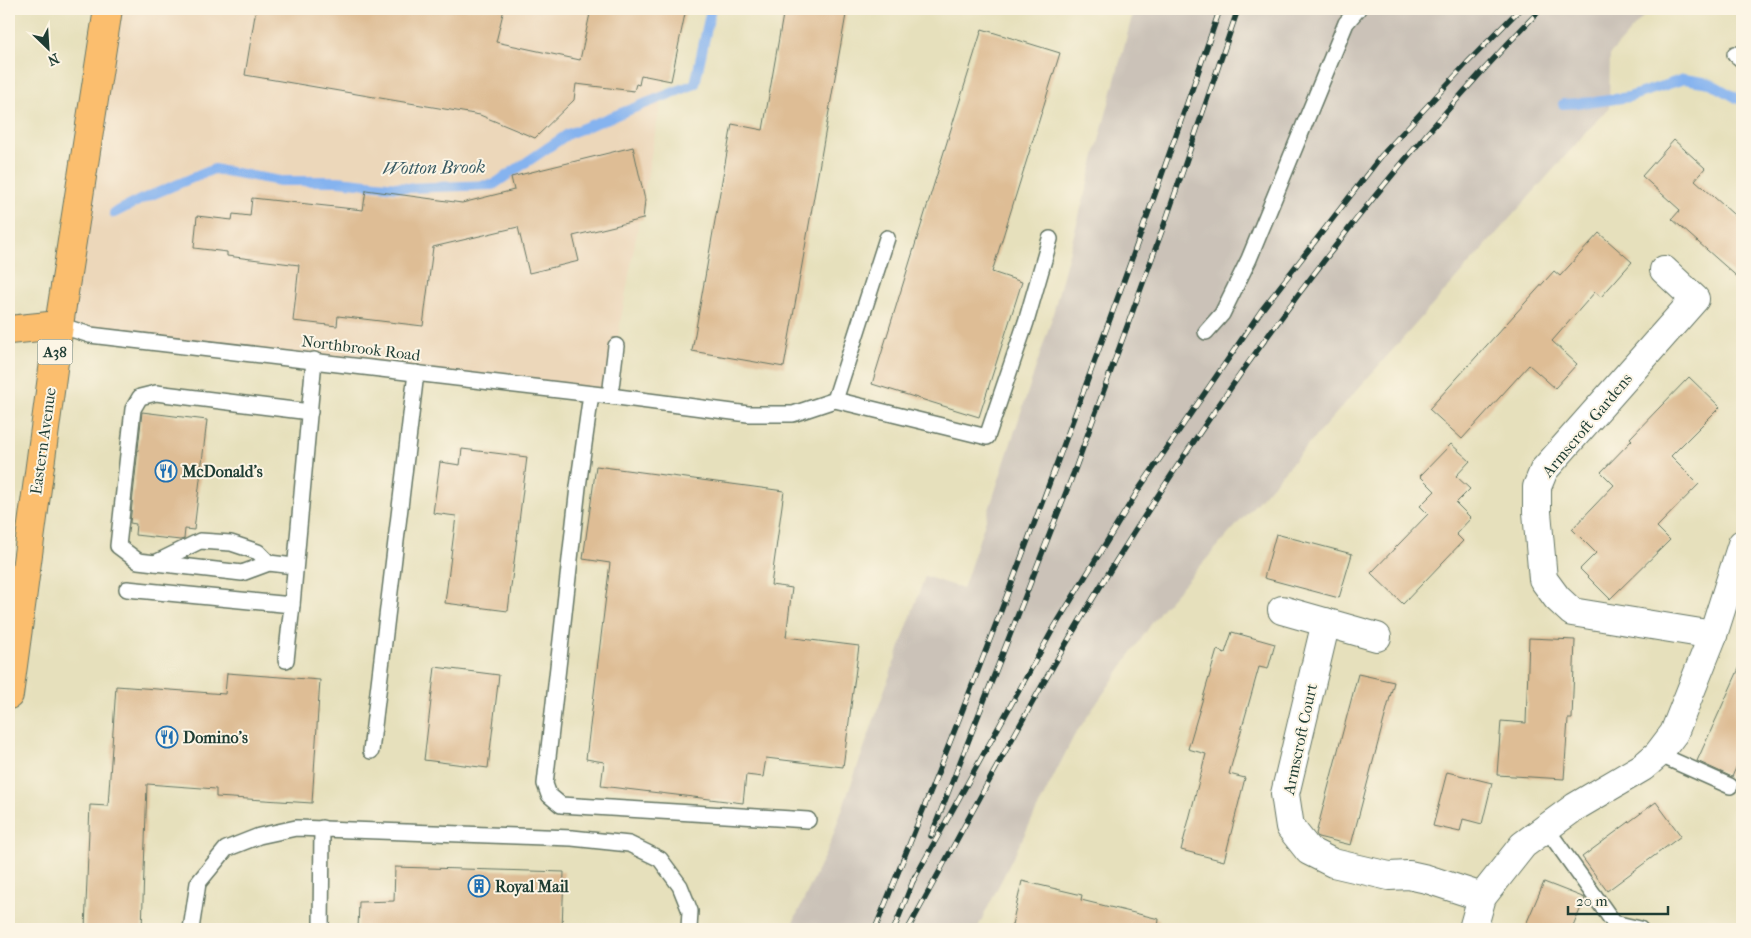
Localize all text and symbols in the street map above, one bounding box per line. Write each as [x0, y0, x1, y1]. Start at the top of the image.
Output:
north arrow [22, 22, 72, 72]
text: N [45, 49, 62, 69]
water label: Wotton Brook [382, 157, 486, 179]
street label: Northbrook Road [300, 331, 422, 365]
road number: A38 [38, 340, 72, 364]
street label: Armscroft Gardens [1537, 369, 1636, 482]
street label: Eastern Avenue [26, 386, 60, 496]
restaurant icon: McDonald's [154, 459, 178, 483]
place label: McDonald's [181, 462, 263, 481]
street label: Armscroft Court [1279, 681, 1321, 797]
restaurant icon: Domino's [155, 725, 179, 749]
place label: Domino's [183, 728, 248, 747]
building icon: Royal Mail [467, 874, 491, 898]
place label: Royal Mail [495, 877, 569, 897]
scale bar [1568, 883, 1668, 915]
text: 20 m [1576, 892, 1608, 910]

